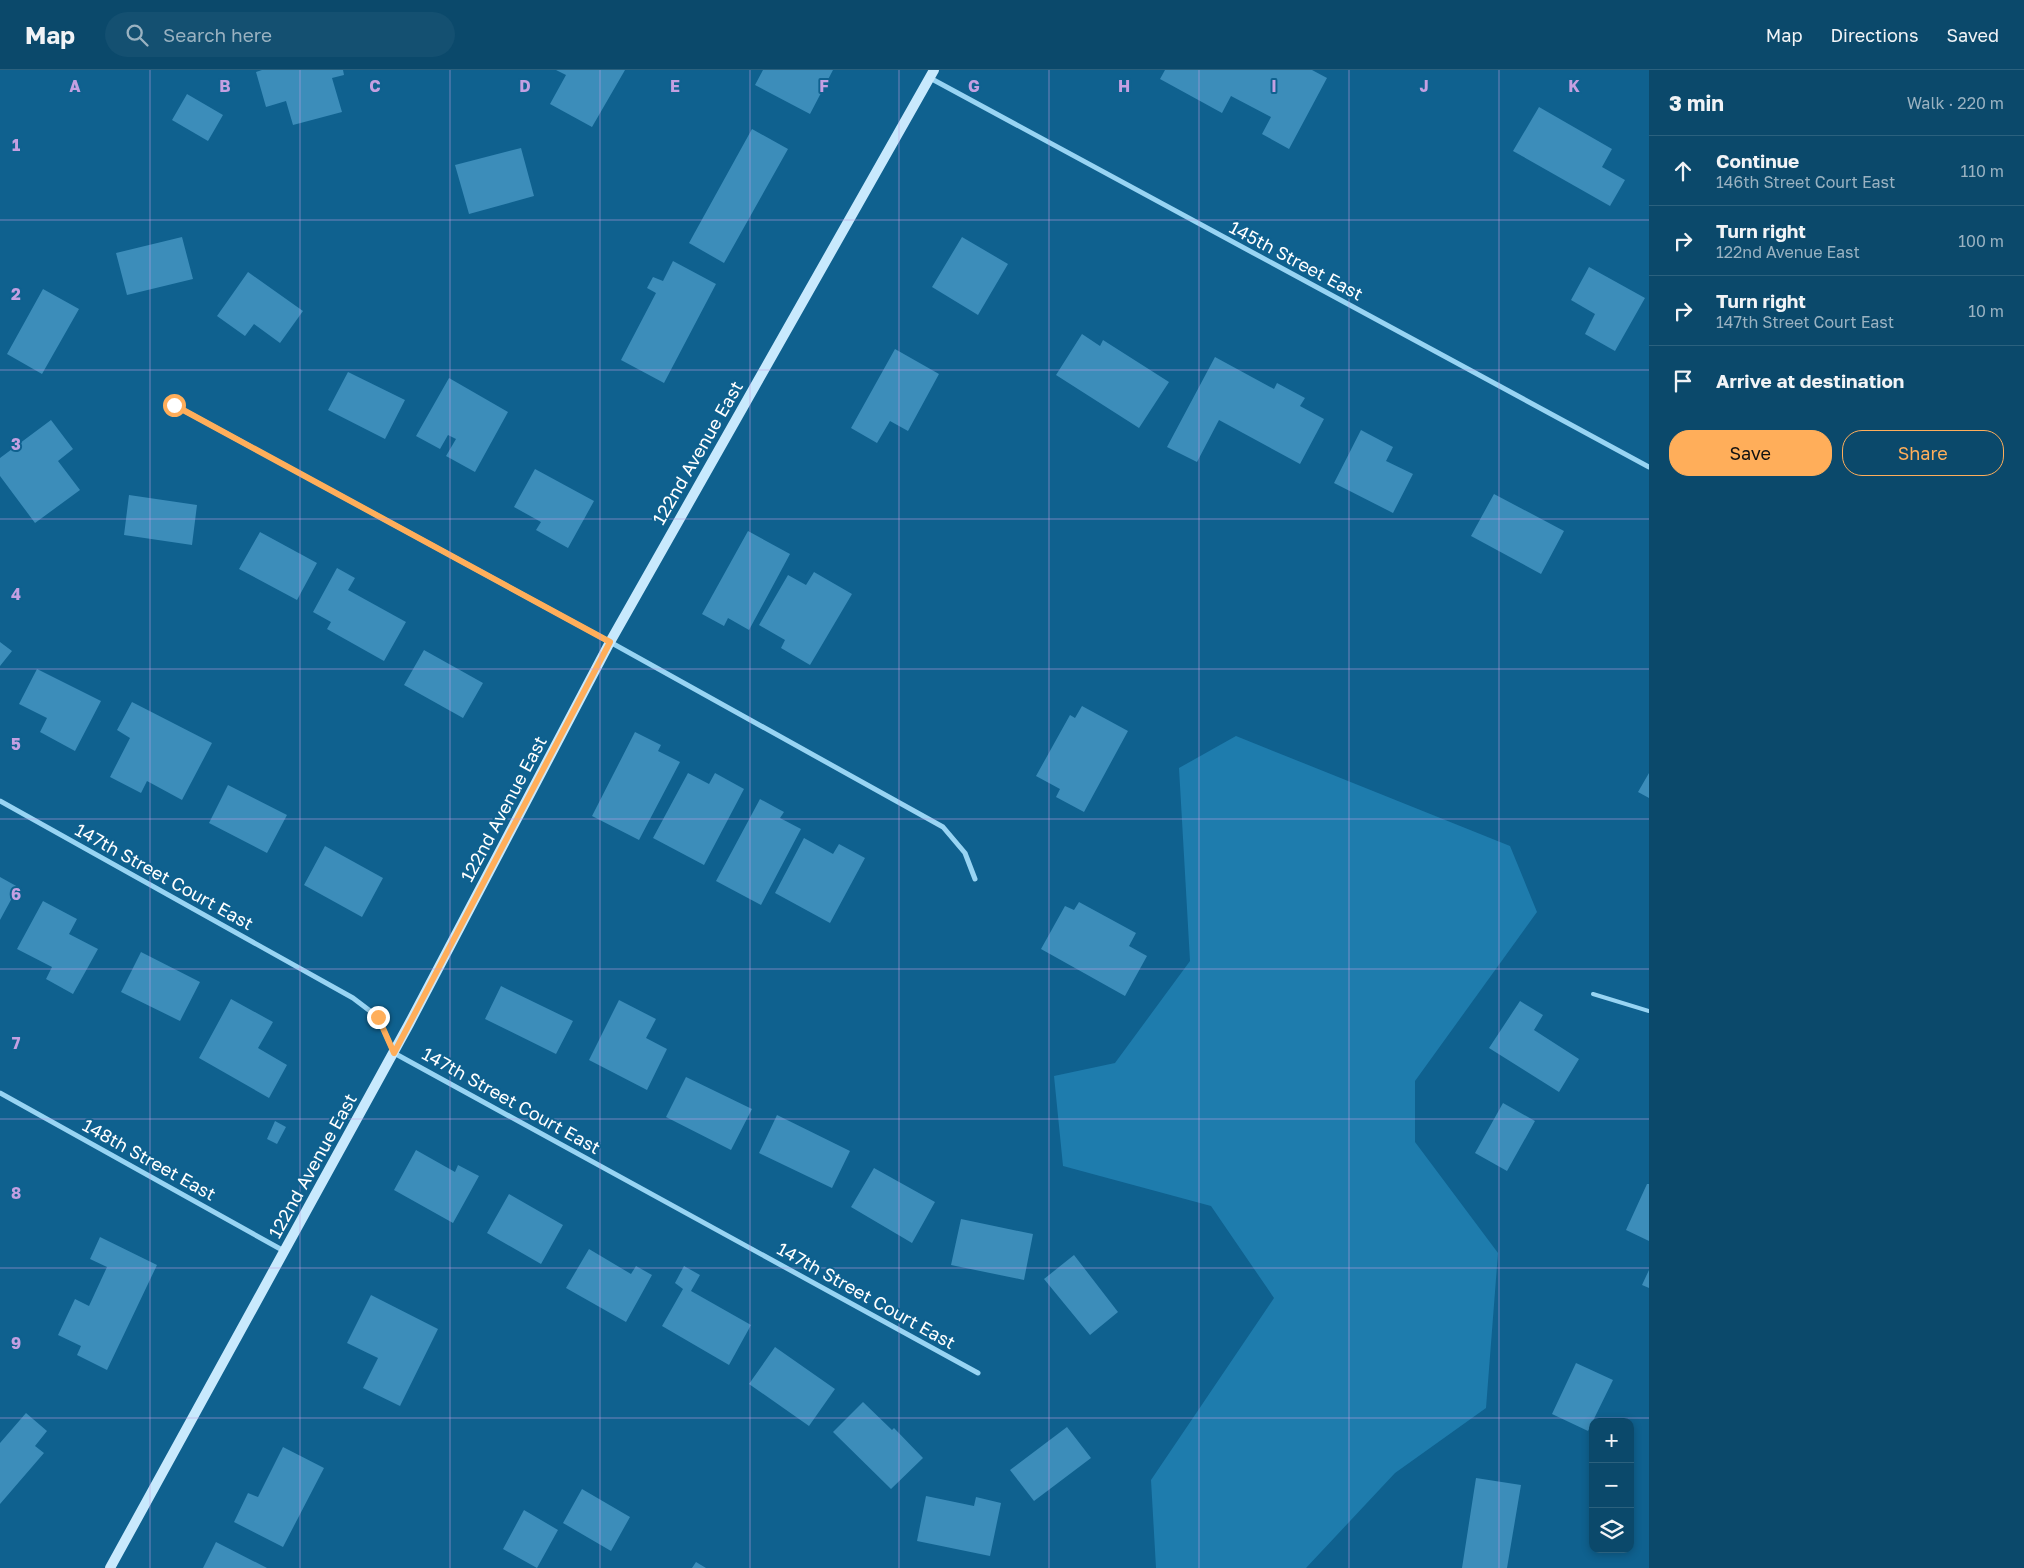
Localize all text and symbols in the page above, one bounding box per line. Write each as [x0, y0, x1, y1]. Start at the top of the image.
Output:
search box [105, 12, 455, 57]
text: Map [25, 20, 75, 49]
icon: search [123, 21, 151, 49]
text: Search here [163, 23, 272, 46]
text: Map [1766, 24, 1802, 46]
text: Directions [1830, 24, 1918, 46]
text: Saved [1946, 24, 1999, 46]
text: A [69, 76, 81, 96]
text: B [219, 76, 231, 96]
text: C [369, 76, 381, 96]
text: D [519, 76, 531, 96]
text: E [670, 76, 680, 96]
text: F [819, 76, 829, 96]
text: G [968, 76, 980, 96]
text: H [1118, 76, 1130, 96]
text: I [1271, 76, 1277, 96]
text: J [1419, 76, 1429, 96]
text: K [1568, 76, 1580, 96]
text: 3 min [1669, 90, 1724, 116]
text: Walk · 220 m [1907, 93, 2004, 113]
text: 1 [12, 135, 20, 155]
text: Continue [1716, 149, 1799, 172]
icon: ahead [1669, 157, 1697, 185]
text: 110 m [1960, 161, 2004, 181]
text: 146th Street Court East [1716, 172, 1895, 192]
street label: 145th Street East [1226, 216, 1367, 305]
text: Turn right [1716, 219, 1806, 242]
icon: right [1669, 227, 1697, 255]
text: 100 m [1958, 231, 2004, 251]
text: 122nd Avenue East [1716, 242, 1860, 262]
text: 2 [11, 284, 21, 304]
text: Turn right [1716, 289, 1806, 312]
icon: right [1669, 297, 1697, 325]
text: 10 m [1968, 301, 2004, 321]
text: 147th Street Court East [1716, 312, 1894, 332]
icon: arrive [1669, 367, 1697, 395]
text: Arrive at destination [1716, 369, 1904, 392]
street label: 122nd Avenue East [647, 377, 747, 528]
route start [163, 394, 186, 417]
button: Save [1669, 430, 1832, 476]
button: Share [1842, 430, 2004, 476]
text: 3 [11, 434, 21, 454]
text: 4 [11, 584, 21, 604]
street label: 122nd Avenue East [455, 732, 551, 885]
text: 5 [11, 734, 21, 754]
street label: 147th Street Court East [71, 818, 258, 934]
text: 6 [11, 884, 21, 904]
route end [367, 1006, 390, 1029]
text: 7 [12, 1033, 21, 1053]
street label: 147th Street Court East [418, 1042, 605, 1158]
street label: 122nd Avenue East [263, 1089, 361, 1242]
street label: 148th Street East [79, 1113, 220, 1205]
text: 8 [11, 1183, 21, 1203]
street label: 147th Street Court East [773, 1237, 960, 1353]
text: 9 [11, 1333, 21, 1353]
map controls [1589, 1418, 1634, 1553]
button: + [1589, 1418, 1634, 1463]
button: − [1589, 1463, 1634, 1508]
button: layers [1589, 1508, 1634, 1553]

